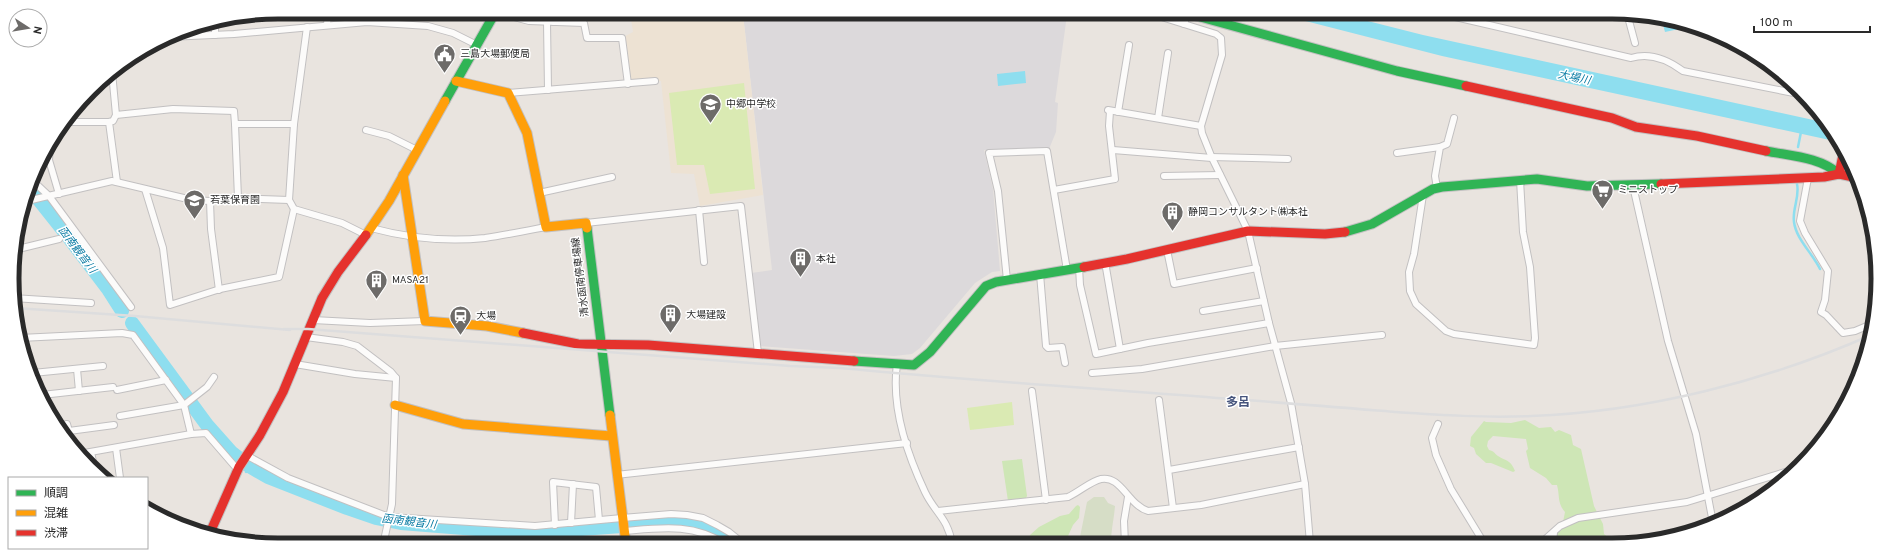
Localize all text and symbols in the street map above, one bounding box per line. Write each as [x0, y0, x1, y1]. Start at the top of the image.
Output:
north arrow [8, 8, 48, 48]
scale bar [1754, 8, 1870, 34]
text: 100 m [1760, 15, 1793, 31]
text: N [29, 25, 44, 35]
public building icon: 三島大場郵便局 [431, 41, 457, 74]
place label: 三島大場郵便局 [460, 48, 530, 61]
water label: 大場川 [1556, 68, 1593, 88]
school or university icon: 中郷中学校 [697, 91, 723, 124]
place label: 中郷中学校 [726, 98, 776, 111]
supermarket icon: ミニストップ [1590, 177, 1616, 210]
place label: ミニストップ [1618, 184, 1678, 197]
school or university icon: 若葉保育園 [182, 187, 208, 220]
place label: 若葉保育園 [210, 194, 260, 207]
building icon: 静岡コンサルタント㈱本社 [1159, 199, 1185, 232]
place label: 静岡コンサルタント㈱本社 [1188, 206, 1308, 219]
water label: 函南観音川 [55, 224, 100, 277]
street label: 清水函南停車場線 [570, 237, 592, 317]
building icon: 本社 [788, 246, 814, 279]
place label: 本社 [816, 253, 836, 266]
building icon: MASA21 [363, 267, 389, 300]
place label: MASA21 [392, 274, 429, 287]
building icon: 大場建設 [657, 302, 683, 335]
station icon: 大場 [448, 303, 474, 336]
place label: 大場建設 [686, 309, 726, 322]
place label: 大場 [476, 310, 496, 323]
district label: 多呂 [1226, 395, 1250, 411]
legend [8, 477, 148, 549]
text: 順調 [44, 486, 68, 502]
text: 混雑 [44, 506, 68, 522]
water label: 函南観音川 [381, 512, 438, 532]
text: 渋滞 [44, 526, 68, 542]

